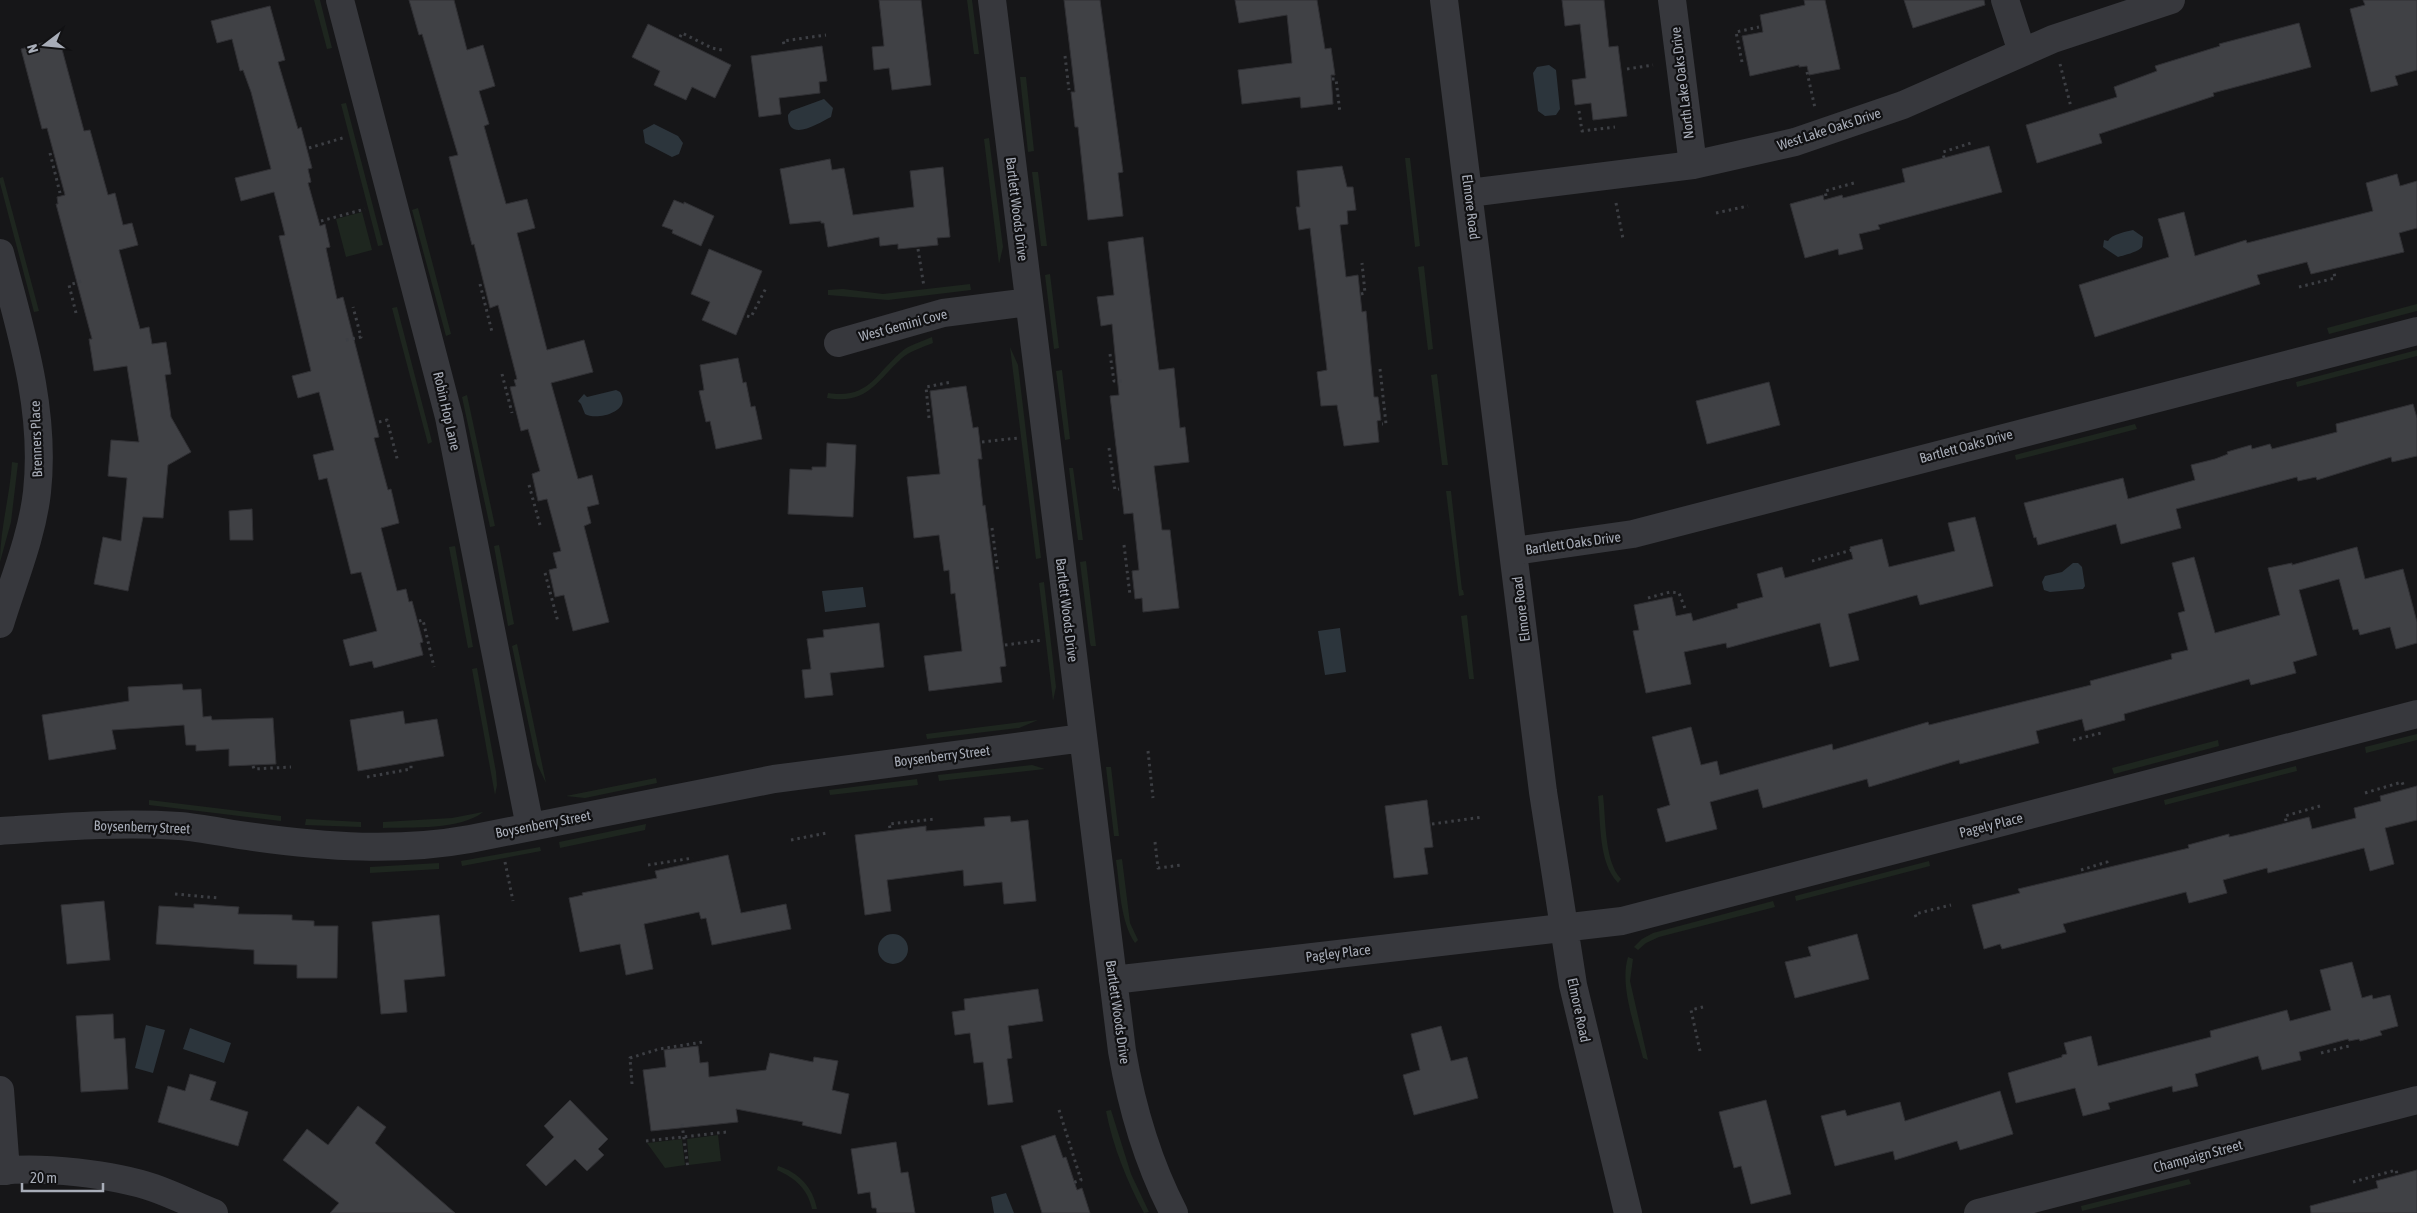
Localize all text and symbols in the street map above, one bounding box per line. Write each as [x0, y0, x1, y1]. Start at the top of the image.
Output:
north arrow [20, 20, 70, 70]
street label: North Lake Oaks Drive [1667, 26, 1697, 140]
text: N [24, 42, 41, 55]
street label: West Lake Oaks Drive [1775, 105, 1883, 153]
street label: Bartlett Woods Drive [1003, 156, 1031, 262]
street label: Elmore Road [1459, 174, 1483, 240]
street label: West Gemini Cove [857, 306, 949, 344]
street label: Robin Hop Lane [430, 370, 464, 452]
street label: Brenners Place [27, 400, 45, 478]
street label: Bartlett Oaks Drive [1918, 426, 2014, 466]
street label: Bartlett Oaks Drive [1524, 528, 1622, 558]
street label: Bartlett Woods Drive [1053, 557, 1081, 663]
street label: Elmore Road [1509, 576, 1533, 642]
street label: Boysenberry Street [893, 742, 991, 770]
street label: Boysenberry Street [494, 807, 592, 841]
street label: Pagely Place [1957, 809, 2025, 841]
street label: Boysenberry Street [93, 817, 191, 837]
street label: Pagley Place [1305, 941, 1371, 965]
street label: Bartlett Woods Drive [1103, 959, 1133, 1065]
street label: Elmore Road [1564, 976, 1594, 1044]
street label: Champaign Street [2152, 1136, 2244, 1176]
scale bar [22, 1160, 104, 1192]
text: 20 m [30, 1169, 57, 1186]

